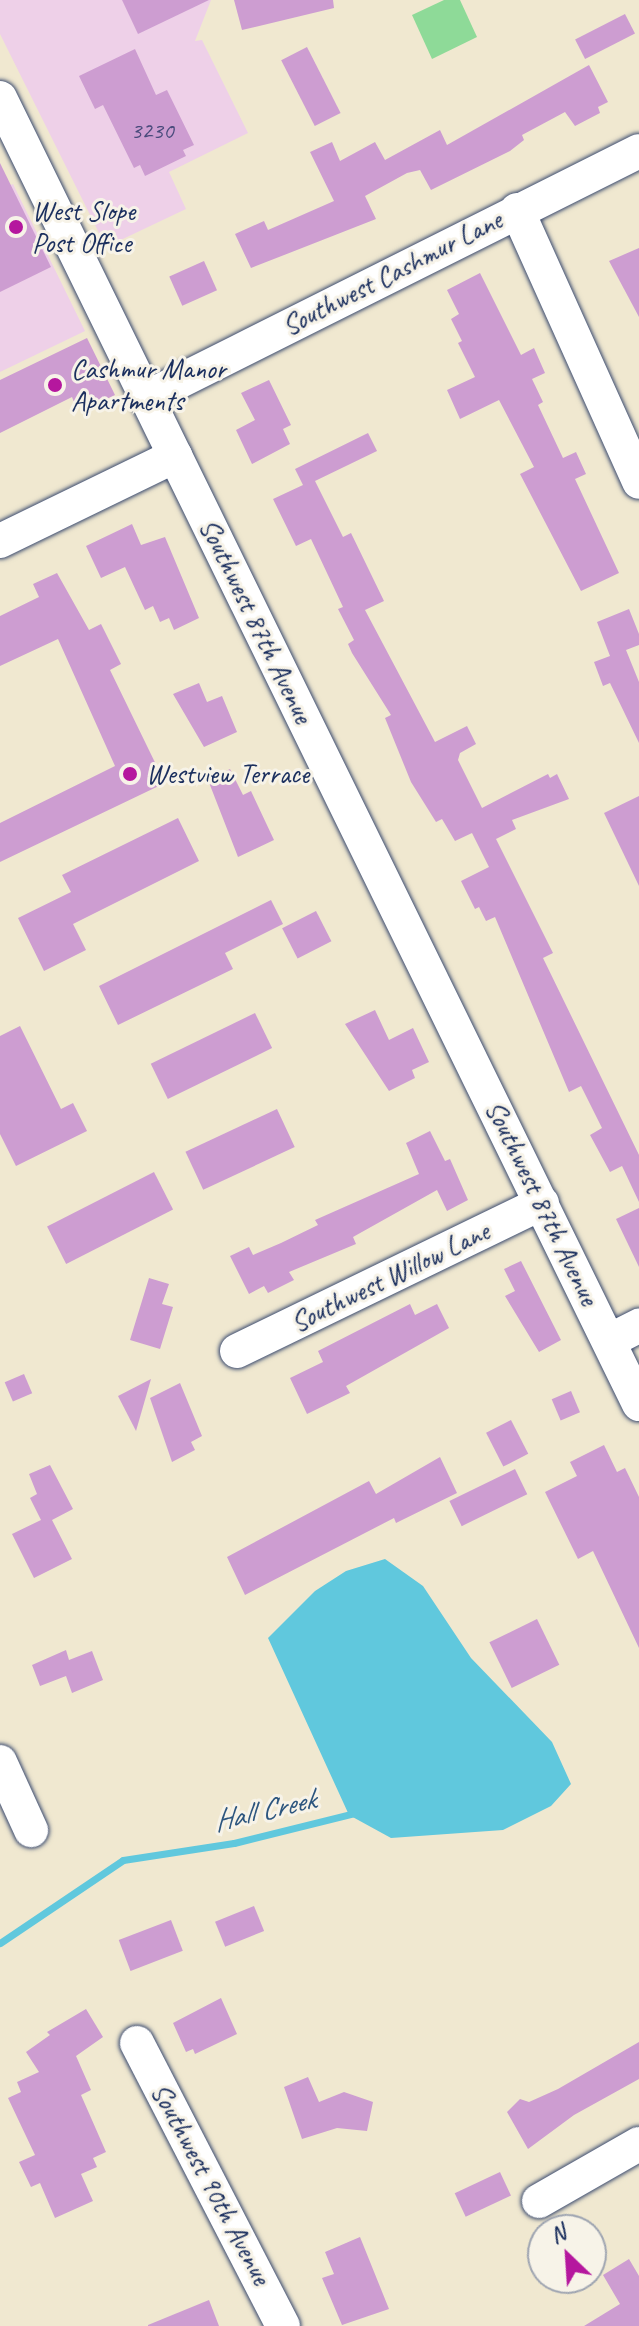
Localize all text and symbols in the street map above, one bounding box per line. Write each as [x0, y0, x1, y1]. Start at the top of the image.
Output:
house number: 3230 [130, 117, 174, 145]
place label: West Slope Post Office [32, 194, 136, 260]
street label: Southwest Cashmur Lane [277, 203, 507, 343]
marker: West Slope Post Office [7, 218, 25, 236]
place label: Cashmur Manor Apartments [71, 352, 227, 418]
marker: Cashmur Manor Apartments [46, 376, 64, 394]
street label: Southwest 87th Avenue [192, 513, 320, 729]
place label: Westview Terrace [146, 757, 310, 791]
marker: Westview Terrace [121, 765, 139, 783]
street label: Southwest 87th Avenue [478, 1095, 606, 1311]
street label: Southwest Willow Lane [285, 1214, 495, 1340]
water label: Hall Creek [210, 1781, 318, 1839]
street label: Southwest 90th Avenue [144, 2078, 278, 2290]
north arrow [527, 2214, 607, 2294]
text: N [546, 2218, 570, 2250]

